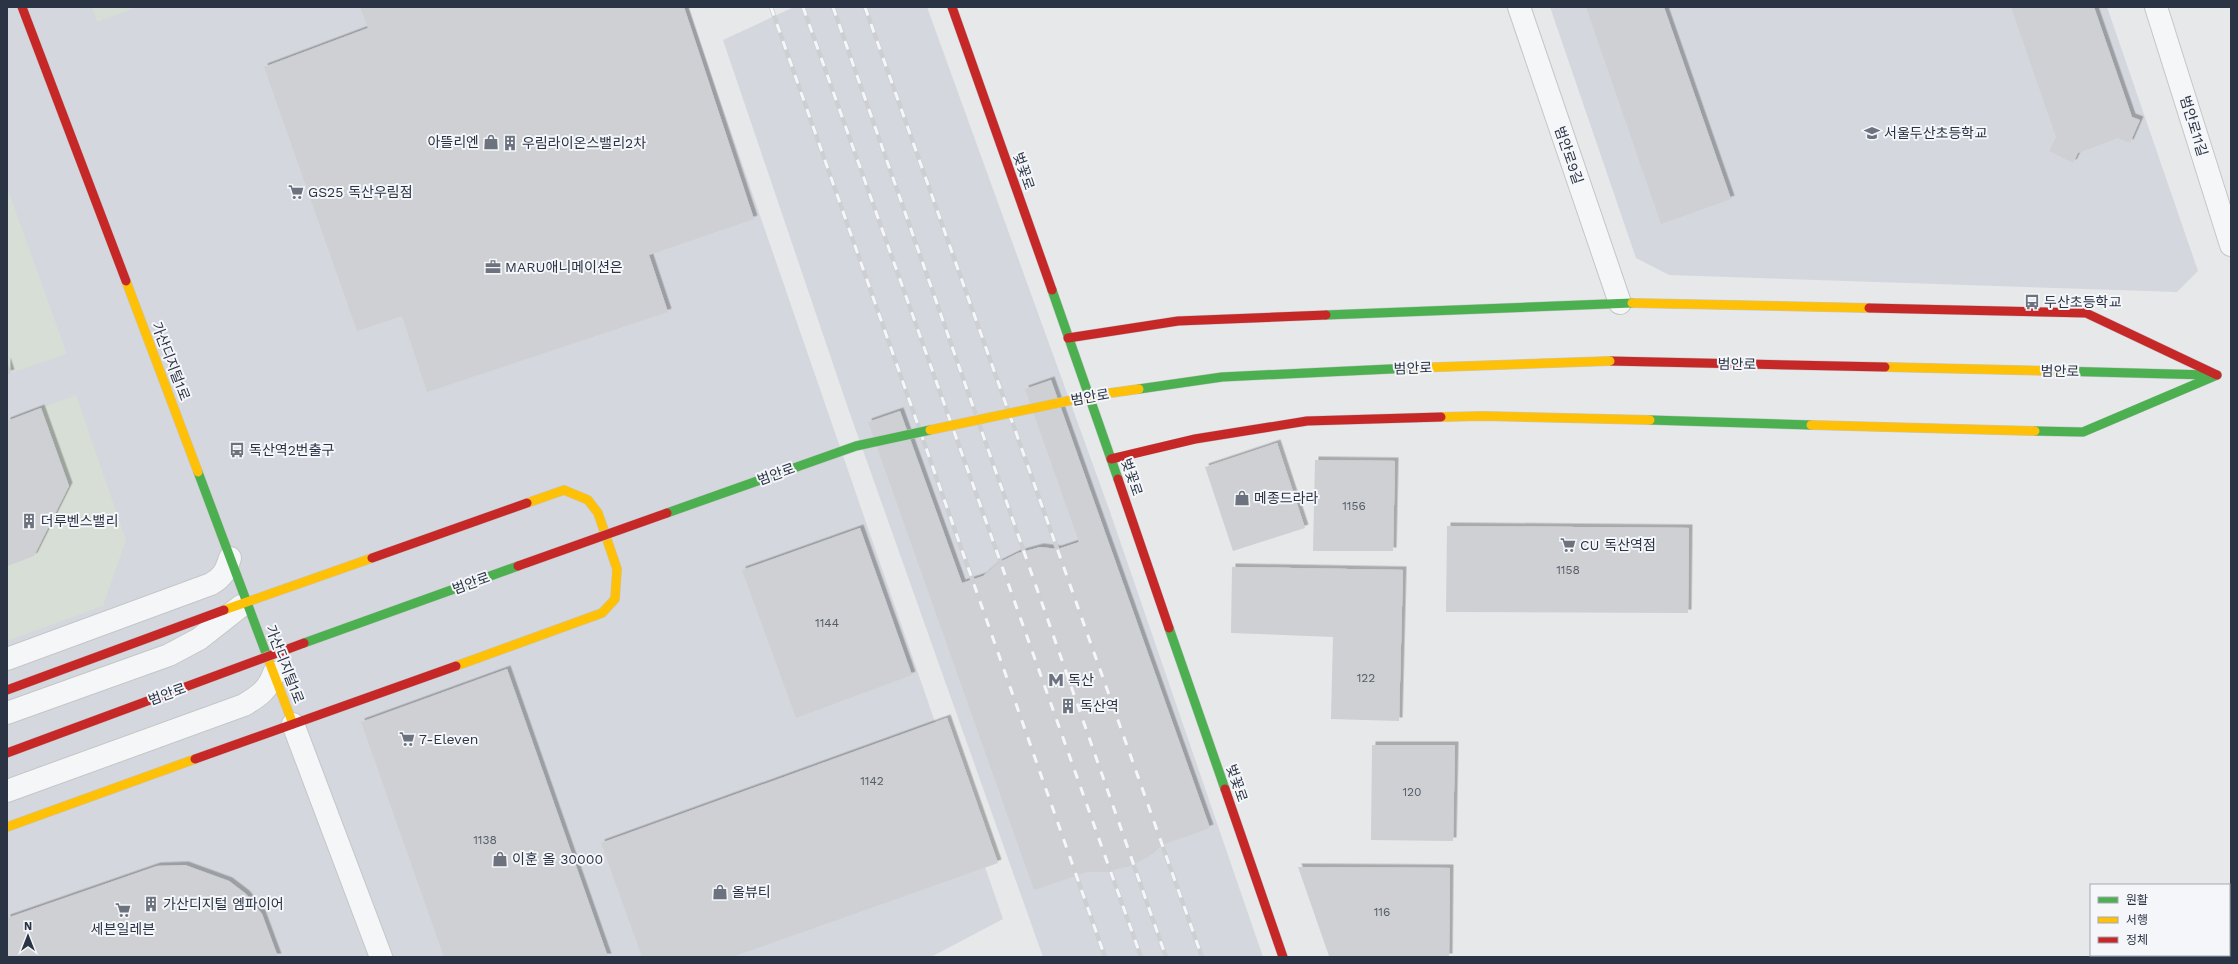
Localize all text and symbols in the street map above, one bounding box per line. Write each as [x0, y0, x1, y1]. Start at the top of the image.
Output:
street label: 범안로11길 [2177, 94, 2211, 158]
street label: 범안로9길 [1552, 124, 1586, 186]
school or university icon: 서울두산초등학교 [1863, 124, 1881, 142]
place label: 서울두산초등학교 [1884, 125, 1987, 141]
shop icon: 아뜰리엔 [482, 133, 500, 151]
place label: 아뜰리엔 [427, 134, 479, 150]
building icon: 우림라이온스밸리2차 [501, 134, 519, 152]
place label: 우림라이온스밸리2차 [522, 135, 646, 151]
street label: 벚꽃로 [1010, 150, 1038, 192]
supermarket icon: GS25 독산우림점 [287, 183, 305, 201]
place label: GS25 독산우림점 [308, 184, 413, 200]
office icon: MARU애니메이션은 [484, 258, 502, 276]
place label: MARU애니메이션은 [505, 259, 623, 275]
bus stop icon: 두산초등학교 [2023, 293, 2041, 311]
place label: 두산초등학교 [2044, 294, 2121, 310]
street label: 가산디지털1로 [149, 320, 193, 403]
street label: 범안로 [1718, 356, 1757, 372]
street label: 범안로 [1393, 359, 1433, 377]
street label: 범안로 [2041, 363, 2080, 379]
street label: 범안로 [1070, 386, 1111, 408]
bus stop icon: 독산역2번출구 [228, 441, 246, 459]
place label: 독산역2번출구 [249, 442, 335, 458]
street label: 벚꽃로 [1118, 456, 1146, 498]
street label: 범안로 [755, 460, 797, 488]
shop icon: 메종드라라 [1233, 489, 1251, 507]
place label: 메종드라라 [1254, 490, 1319, 506]
house number: 1156 [1342, 499, 1366, 513]
building icon: 더루벤스밸리 [20, 512, 38, 530]
place label: 더루벤스밸리 [41, 513, 118, 529]
supermarket icon: CU 독산역점 [1559, 536, 1577, 554]
place label: CU 독산역점 [1580, 537, 1656, 553]
house number: 1158 [1556, 563, 1580, 577]
street label: 범안로 [450, 569, 492, 597]
house number: 1144 [815, 616, 839, 630]
street label: 가산디지털1로 [263, 623, 307, 706]
metro station icon: 독산 [1047, 671, 1065, 689]
house number: 122 [1357, 671, 1375, 685]
place label: 독산 [1068, 672, 1094, 688]
street label: 범안로 [146, 680, 188, 708]
building icon: 독산역 [1059, 697, 1077, 715]
place label: 독산역 [1080, 698, 1119, 714]
supermarket icon: 7-Eleven [398, 730, 416, 748]
place label: 7-Eleven [419, 731, 478, 747]
street label: 벚꽃로 [1223, 762, 1251, 804]
house number: 1142 [860, 774, 884, 788]
house number: 120 [1402, 785, 1422, 799]
house number: 1138 [473, 833, 497, 847]
shop icon: 이훈 올 30000 [491, 850, 509, 868]
place label: 이훈 올 30000 [512, 851, 603, 867]
shop icon: 올뷰티 [711, 883, 729, 901]
place label: 올뷰티 [732, 884, 771, 900]
legend [2090, 884, 2230, 956]
text: 원활 [2126, 893, 2148, 907]
building icon: 가산디지털 엠파이어 [142, 895, 160, 913]
place label: 가산디지털 엠파이어 [163, 896, 284, 912]
supermarket icon: 세븐일레븐 [114, 901, 132, 919]
house number: 116 [1374, 905, 1390, 919]
text: 서행 [2126, 913, 2148, 927]
north arrow [8, 916, 48, 956]
text: N [24, 920, 32, 933]
place label: 세븐일레븐 [91, 921, 155, 937]
text: 정체 [2126, 933, 2148, 947]

